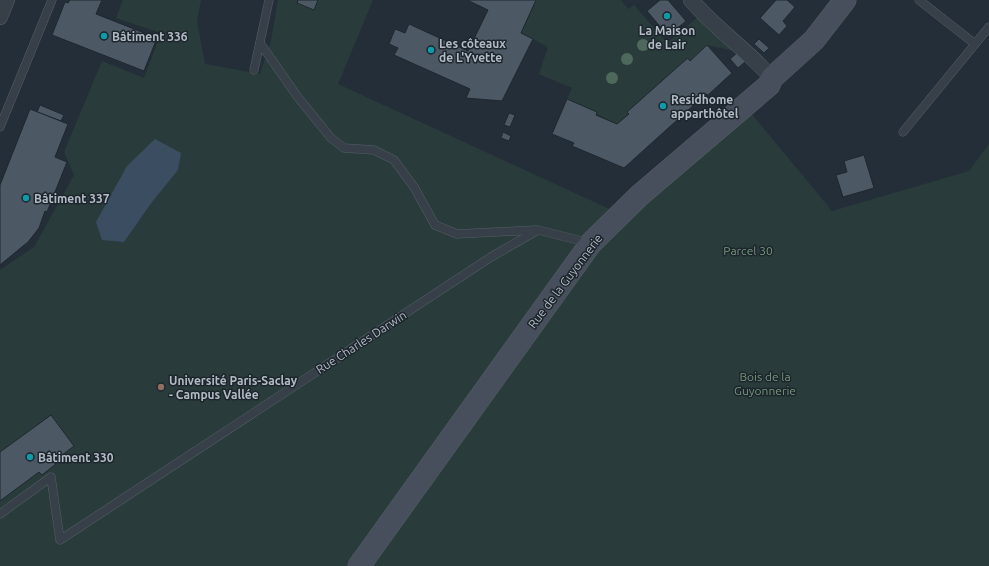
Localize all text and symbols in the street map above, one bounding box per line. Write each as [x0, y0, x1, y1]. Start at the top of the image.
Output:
marker: La Maison de Lair [662, 11, 672, 21]
place label: La Maison de Lair [639, 24, 695, 51]
place label: Bâtiment 336 [112, 30, 188, 43]
marker: Bâtiment 336 [99, 31, 109, 41]
place label: Les côteaux de L'Yvette [439, 37, 506, 64]
marker: Les côteaux de L'Yvette [426, 45, 436, 55]
place label: Residhome apparthôtel [671, 93, 739, 120]
marker: Residhome apparthôtel [658, 101, 668, 111]
place label: Bâtiment 337 [34, 192, 110, 205]
marker: Bâtiment 337 [21, 193, 31, 203]
street label: Rue de la Guyonnerie [525, 231, 605, 331]
park label: Parcel 30 [723, 244, 773, 257]
street label: Rue Charles Darwin [313, 308, 409, 376]
park label: Bois de la Guyonnerie [734, 370, 796, 397]
place label: Université Paris-Saclay - Campus Vallée [169, 374, 298, 401]
marker: Université Paris-Saclay - Campus Vallée [156, 382, 166, 392]
place label: Bâtiment 330 [38, 451, 114, 464]
marker: Bâtiment 330 [25, 452, 35, 462]

